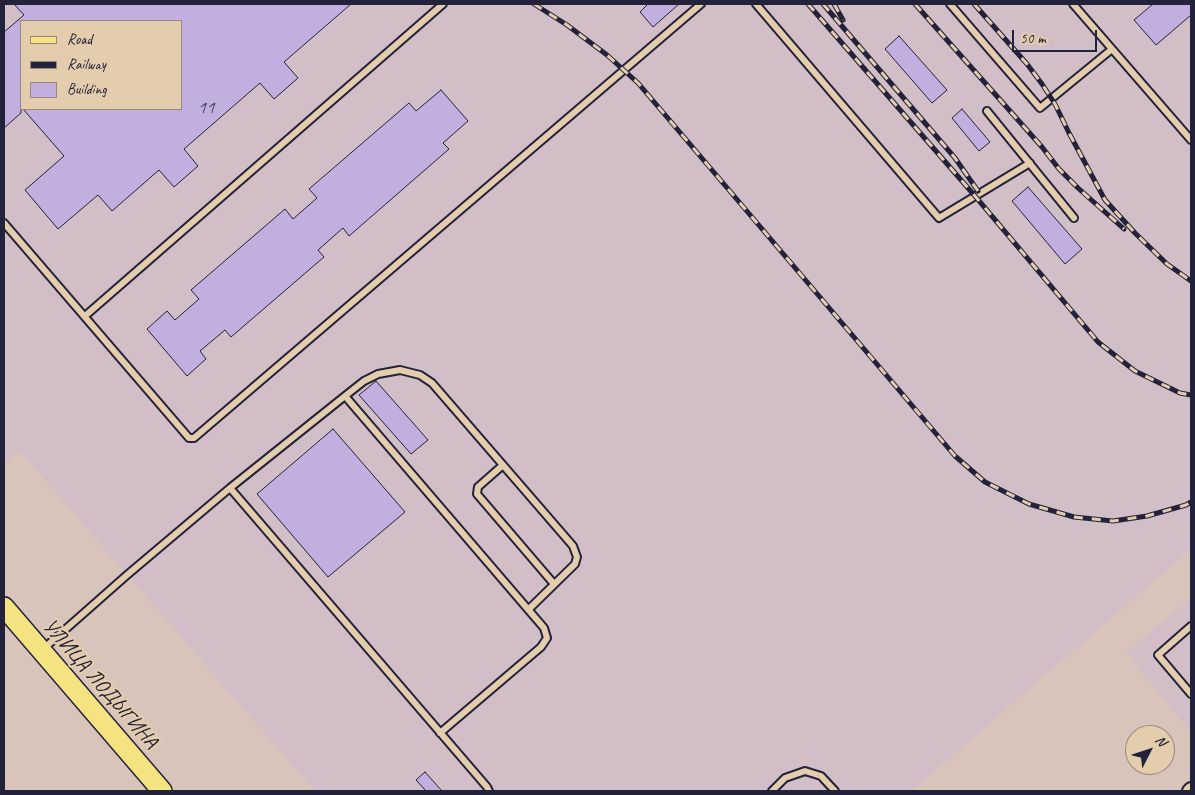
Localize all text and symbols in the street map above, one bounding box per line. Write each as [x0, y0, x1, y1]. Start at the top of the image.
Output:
legend [20, 20, 182, 110]
scale bar [1015, 20, 1100, 52]
text: 50 m [1020, 29, 1046, 48]
text: Road [67, 30, 92, 49]
text: Railway [67, 55, 106, 74]
text: Building [67, 80, 106, 99]
house number: 11 [197, 97, 215, 119]
street label: УЛИЦА ЛОДЫГИНА [37, 614, 163, 754]
north arrow [1125, 725, 1175, 775]
text: N [1152, 732, 1170, 749]

